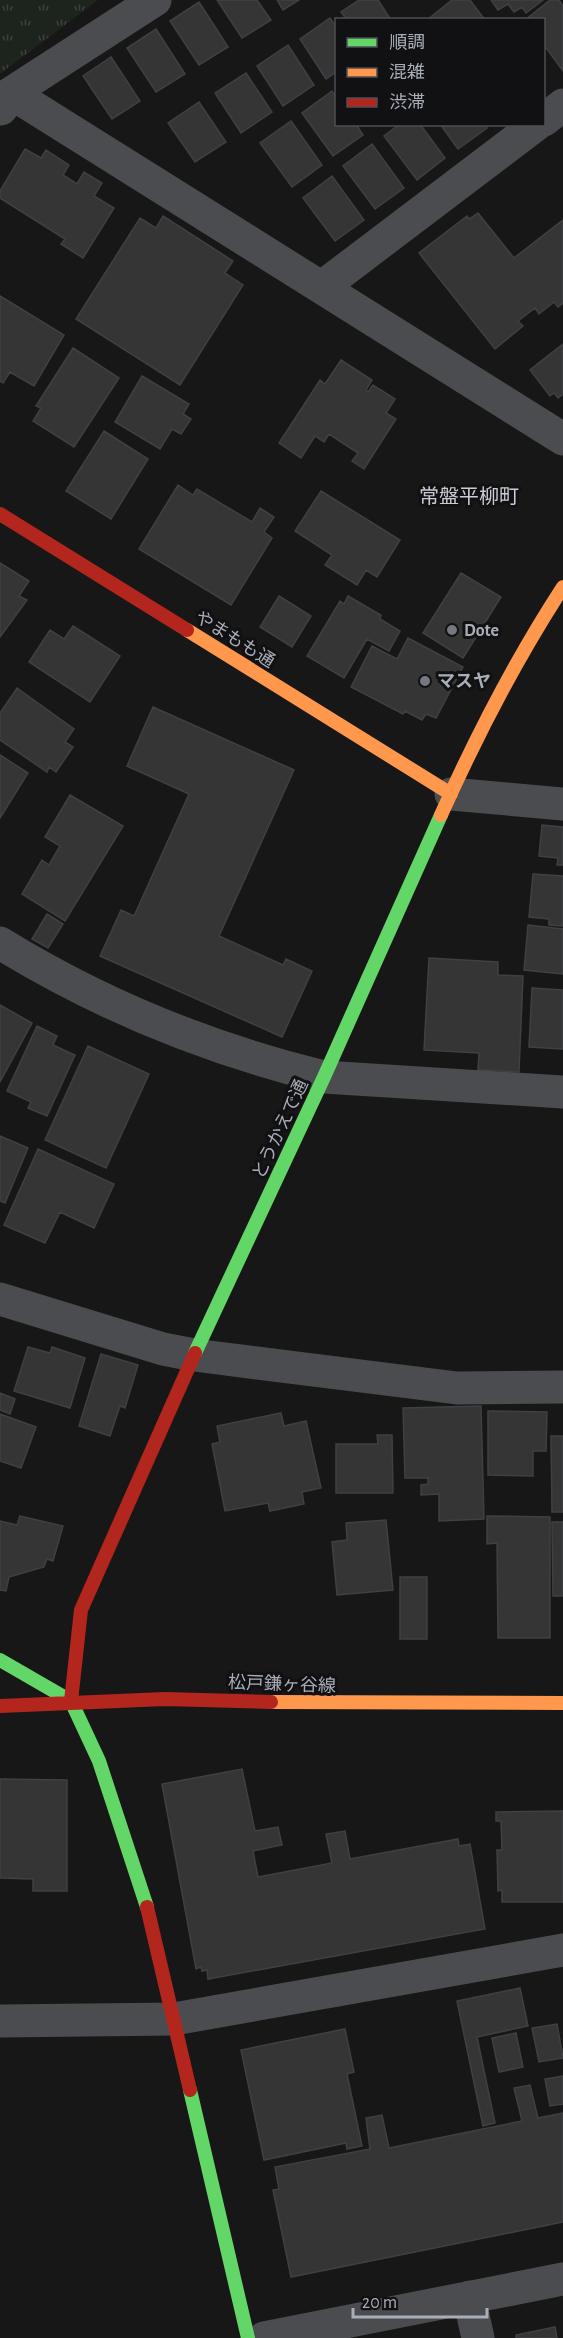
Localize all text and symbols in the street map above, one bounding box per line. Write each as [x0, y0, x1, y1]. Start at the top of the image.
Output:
legend [335, 18, 545, 126]
text: 順調 [389, 34, 425, 52]
text: 混雑 [389, 62, 425, 82]
text: 渋滞 [389, 93, 425, 112]
district label: 常盤平柳町 [419, 486, 519, 507]
street label: やまもも通 [192, 608, 278, 671]
place label: Dote [464, 622, 499, 640]
marker: Dote [445, 623, 459, 637]
place label: マスヤ [437, 672, 491, 691]
marker: マスヤ [418, 674, 432, 688]
street label: とうかえで通 [249, 1076, 312, 1182]
street label: 松戸鎌ヶ谷線 [228, 1672, 336, 1696]
scale bar [353, 2281, 486, 2319]
text: 20 m [362, 2294, 397, 2312]

